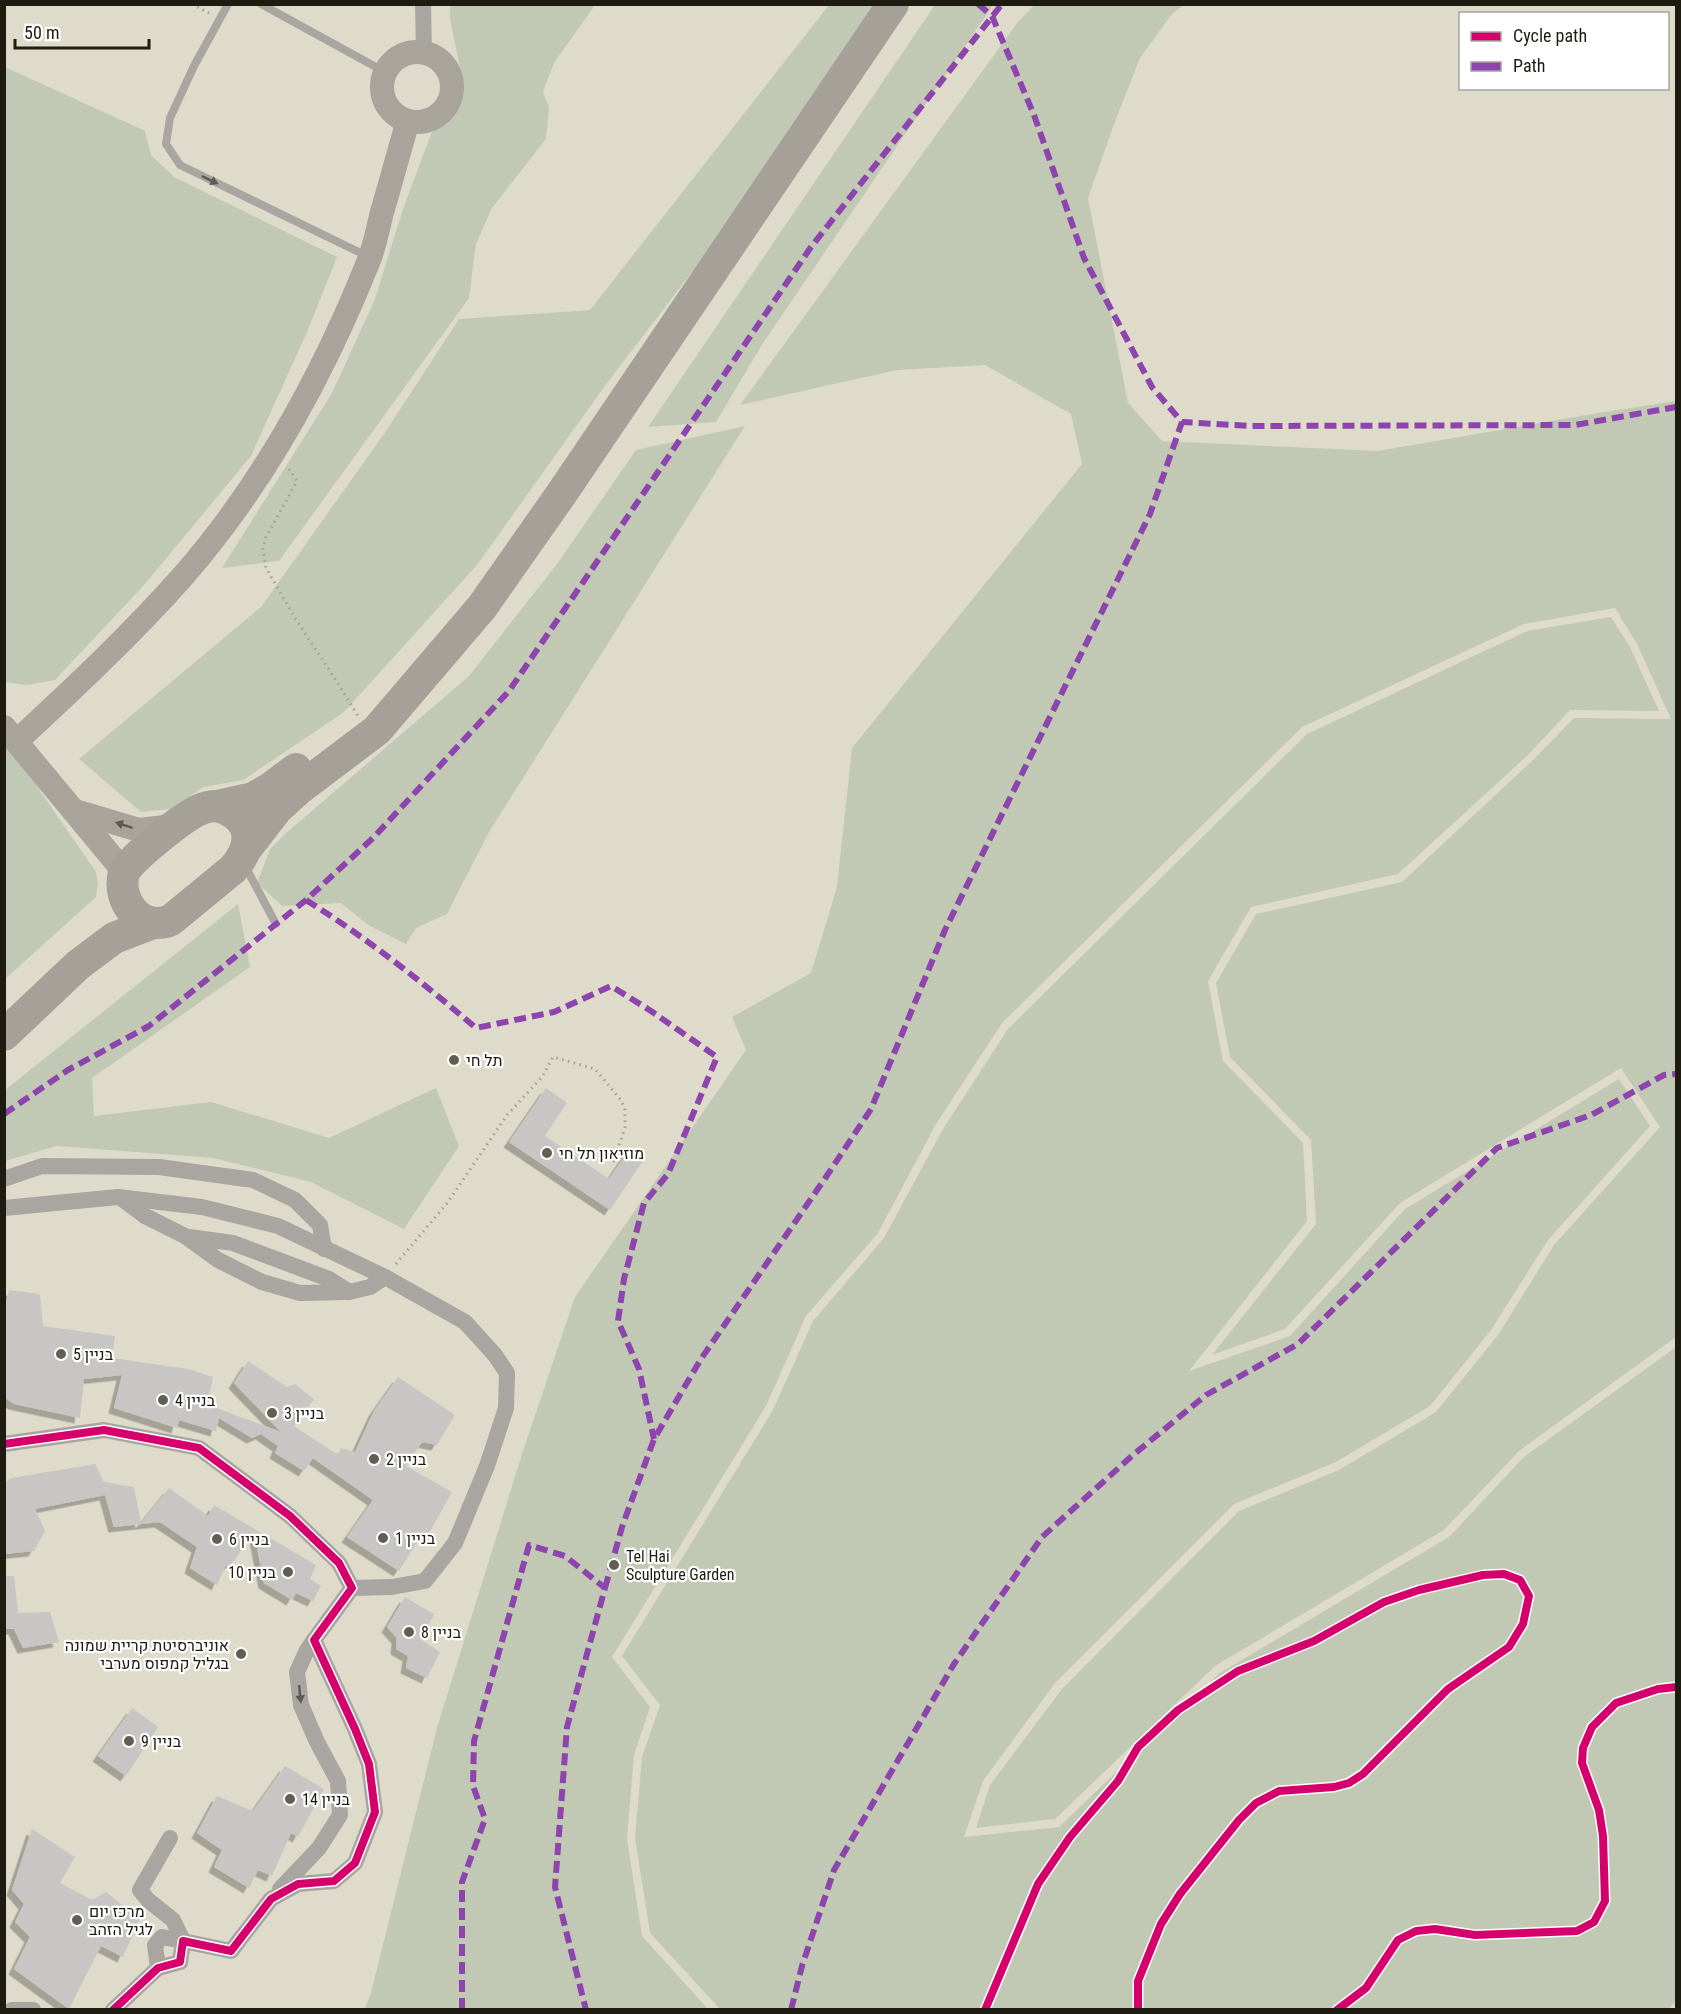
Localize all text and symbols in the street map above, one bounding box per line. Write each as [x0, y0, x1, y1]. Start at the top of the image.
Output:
scale bar [15, 12, 148, 50]
legend [1459, 12, 1669, 90]
text: 50 m [24, 22, 59, 43]
text: Cycle path [1513, 25, 1587, 46]
text: Path [1513, 55, 1546, 76]
one-way arrow [201, 175, 218, 184]
one-way arrow [115, 819, 133, 829]
place label: תל חי [466, 1051, 502, 1070]
marker: תל חי [447, 1053, 461, 1067]
place label: מוזיאון תל חי [559, 1144, 644, 1163]
marker: מוזיאון תל חי [540, 1146, 554, 1160]
place label: בניין 5 [73, 1345, 114, 1364]
marker: בניין 5 [54, 1347, 68, 1361]
place label: בניין 4 [175, 1391, 216, 1410]
marker: בניין 4 [156, 1393, 170, 1407]
place label: בניין 3 [284, 1404, 325, 1423]
marker: בניין 3 [265, 1406, 279, 1420]
place label: בניין 2 [386, 1450, 427, 1469]
marker: בניין 2 [367, 1452, 381, 1466]
place label: בניין 1 [395, 1529, 436, 1548]
place label: בניין 6 [229, 1530, 270, 1549]
marker: בניין 1 [376, 1531, 390, 1545]
marker: בניין 6 [210, 1532, 224, 1546]
place label: Tel Hai Sculpture Garden [626, 1547, 734, 1584]
marker: Tel Hai Sculpture Garden [607, 1558, 621, 1572]
place label: בניין 10 [228, 1563, 277, 1582]
marker: בניין 10 [281, 1565, 295, 1579]
place label: בניין 8 [421, 1623, 462, 1642]
marker: בניין 8 [402, 1625, 416, 1639]
place label: אוניברסיטת קריית שמונה בגליל קמפוס מערבי [65, 1636, 230, 1673]
marker: אוניברסיטת קריית שמונה בגליל קמפוס מערבי [234, 1647, 248, 1661]
one-way arrow [295, 1685, 305, 1704]
place label: בניין 9 [141, 1732, 182, 1751]
marker: בניין 9 [122, 1734, 136, 1748]
place label: בניין 14 [302, 1790, 351, 1809]
marker: בניין 14 [283, 1792, 297, 1806]
place label: מרכז יום לגיל הזהב [89, 1902, 153, 1939]
marker: מרכז יום לגיל הזהב [70, 1913, 84, 1927]

